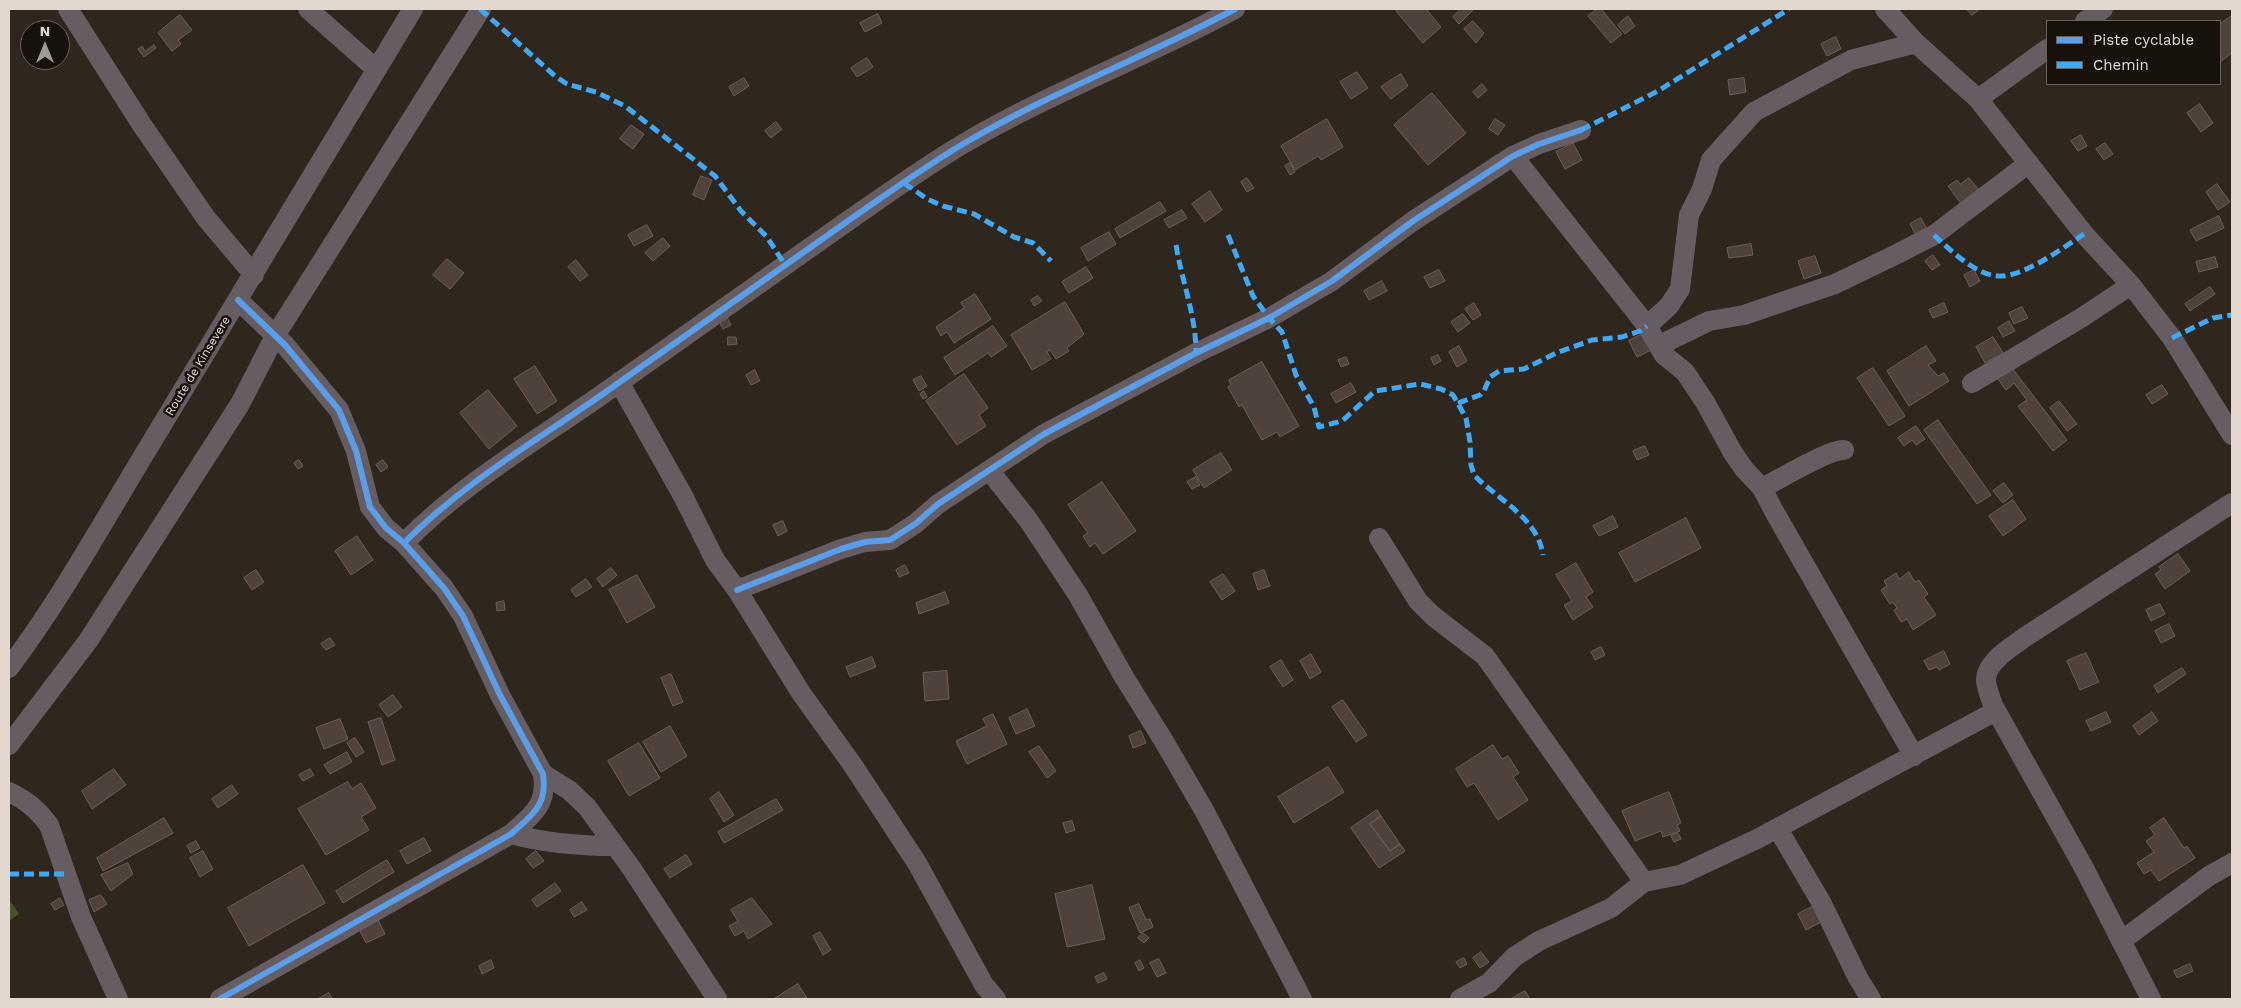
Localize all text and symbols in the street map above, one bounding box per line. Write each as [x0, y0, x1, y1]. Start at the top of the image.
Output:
north arrow [20, 20, 70, 70]
legend [2046, 20, 2221, 85]
text: N [40, 23, 50, 39]
text: Piste cyclable [2093, 31, 2194, 49]
text: Chemin [2093, 56, 2149, 74]
street label: Route de Kinsevere [163, 314, 233, 418]

